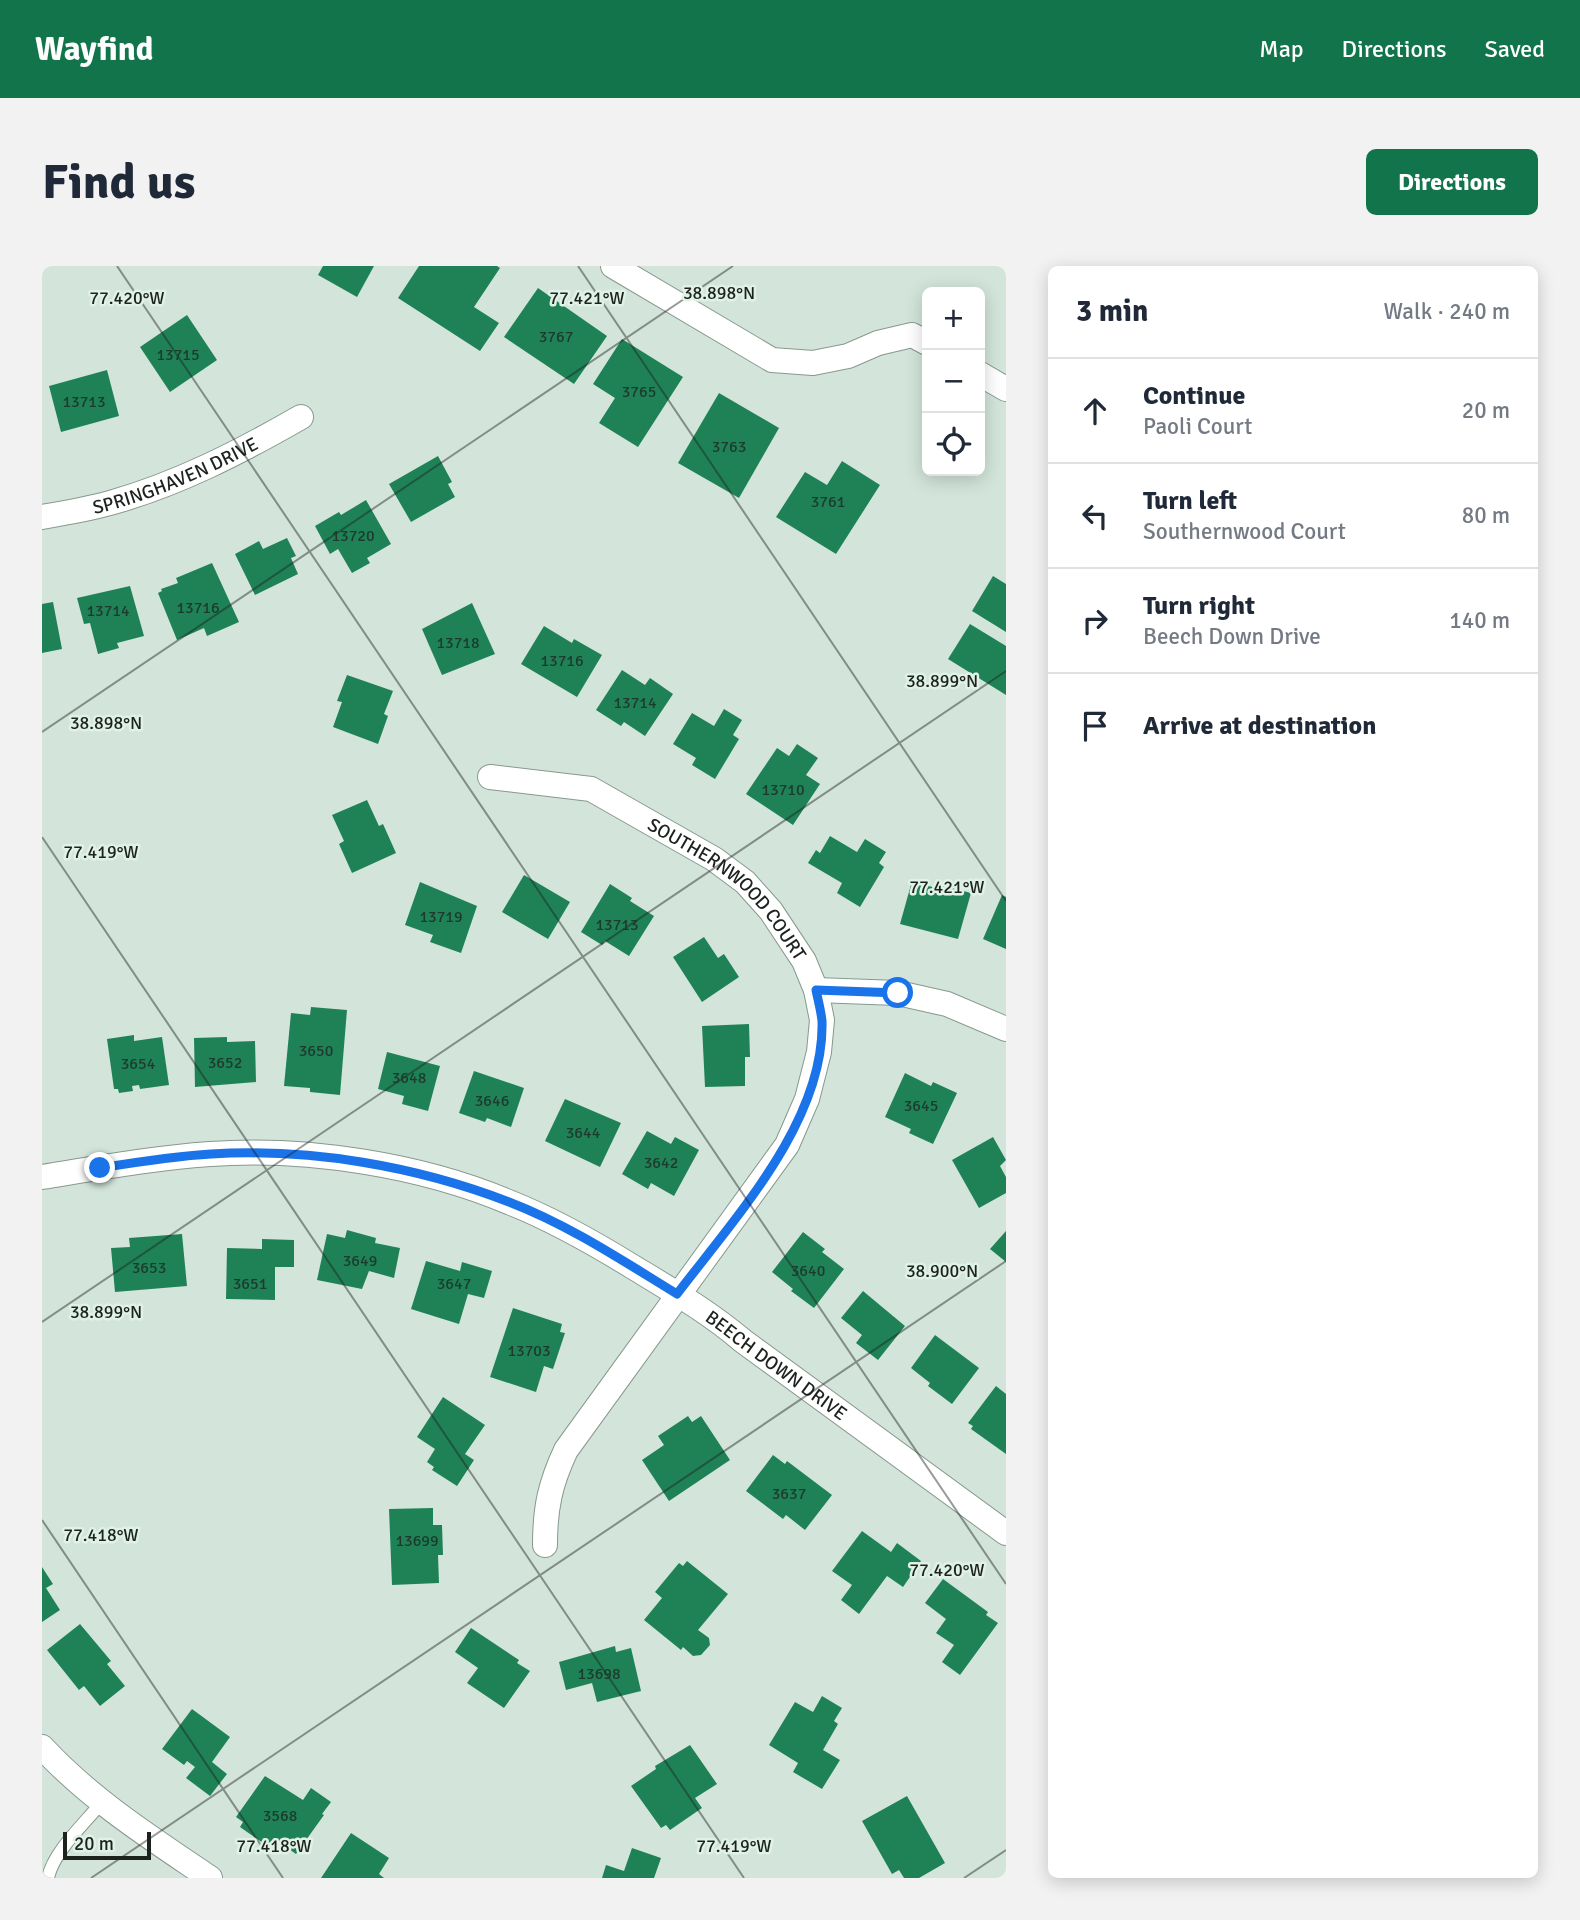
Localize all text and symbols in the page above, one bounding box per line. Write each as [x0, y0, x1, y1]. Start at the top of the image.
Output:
text: Wayfind [35, 29, 154, 70]
text: Map [1259, 34, 1304, 64]
text: Directions [1342, 34, 1447, 64]
text: Saved [1485, 34, 1545, 64]
button: Directions [1366, 149, 1538, 215]
text: Find us [42, 152, 195, 212]
text: 38.898°N [683, 282, 755, 304]
text: 77.420°W [89, 287, 165, 309]
text: 77.421°W [549, 287, 625, 309]
map controls [922, 287, 985, 476]
button: + [922, 287, 985, 350]
text: 3 min [1076, 293, 1148, 330]
text: Walk · 240 m [1384, 297, 1510, 326]
house number: 3767 [539, 327, 573, 347]
house number: 13715 [156, 345, 200, 365]
button: − [922, 350, 985, 413]
text: Continue [1143, 380, 1245, 412]
house number: 3765 [622, 382, 656, 402]
house number: 13713 [62, 392, 106, 412]
icon: ahead [1076, 392, 1114, 430]
text: 20 m [1462, 396, 1510, 425]
text: Paoli Court [1143, 412, 1252, 441]
button: locate [922, 413, 985, 476]
street label: SPRINGHAVEN DRIVE [90, 432, 262, 520]
house number: 3763 [712, 437, 746, 457]
text: Turn left [1143, 485, 1237, 517]
house number: 3761 [811, 492, 845, 512]
icon: left [1076, 497, 1114, 535]
text: 80 m [1462, 501, 1510, 530]
text: Southernwood Court [1143, 517, 1346, 546]
house number: 13720 [331, 526, 375, 546]
text: Turn right [1143, 590, 1255, 622]
house number: 13716 [176, 598, 220, 618]
house number: 13714 [86, 601, 130, 621]
icon: right [1076, 602, 1114, 640]
text: 140 m [1449, 606, 1510, 635]
text: Beech Down Drive [1143, 622, 1321, 651]
house number: 13718 [436, 633, 480, 653]
house number: 13716 [540, 651, 584, 671]
text: 38.899°N [906, 670, 978, 692]
house number: 13714 [613, 693, 657, 713]
icon: arrive [1076, 707, 1114, 745]
text: Arrive at destination [1143, 710, 1376, 742]
text: 38.898°N [70, 712, 142, 734]
house number: 13710 [761, 780, 805, 800]
street label: SOUTHERNWOOD COURT [643, 813, 811, 965]
text: 77.419°W [63, 841, 139, 863]
text: 77.421°W [909, 876, 985, 898]
house number: 13719 [419, 907, 463, 927]
house number: 13713 [595, 915, 639, 935]
route start [882, 977, 913, 1008]
house number: 3650 [299, 1041, 333, 1061]
house number: 3652 [208, 1053, 242, 1073]
house number: 3654 [121, 1054, 156, 1074]
house number: 3648 [392, 1068, 426, 1088]
house number: 3646 [475, 1091, 509, 1111]
house number: 3645 [904, 1096, 938, 1116]
house number: 3644 [566, 1123, 601, 1143]
route end [84, 1152, 115, 1183]
house number: 3642 [644, 1153, 678, 1173]
house number: 3649 [343, 1251, 377, 1271]
house number: 3653 [132, 1258, 166, 1278]
text: 38.900°N [906, 1260, 978, 1282]
house number: 3640 [791, 1261, 825, 1281]
house number: 3651 [233, 1274, 267, 1294]
house number: 3647 [437, 1274, 471, 1294]
text: 38.899°N [70, 1301, 142, 1323]
street label: BEECH DOWN DRIVE [701, 1305, 852, 1426]
house number: 13703 [507, 1341, 551, 1361]
house number: 3637 [772, 1484, 806, 1504]
text: 77.418°W [63, 1524, 139, 1546]
house number: 13699 [395, 1531, 439, 1551]
text: 77.420°W [909, 1559, 985, 1581]
house number: 13698 [577, 1664, 621, 1684]
house number: 3568 [263, 1806, 297, 1826]
scale bar [63, 1829, 150, 1861]
text: 20 m [74, 1832, 114, 1856]
text: 77.418°W [236, 1835, 312, 1857]
text: 77.419°W [696, 1835, 772, 1857]

